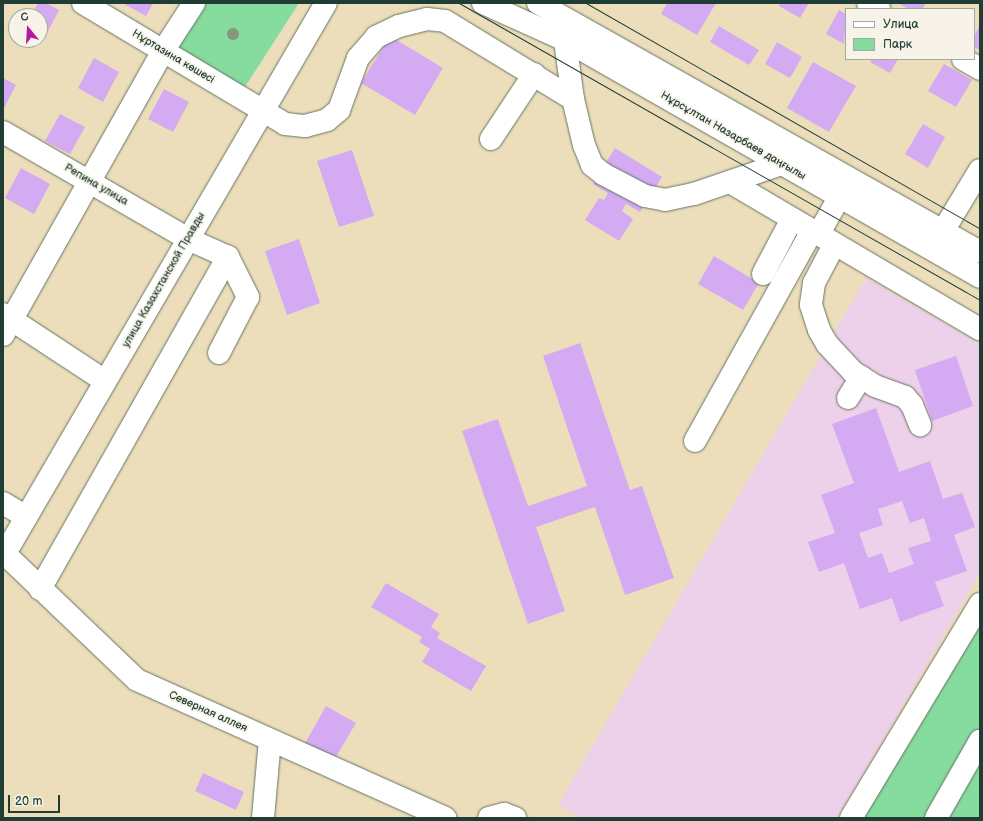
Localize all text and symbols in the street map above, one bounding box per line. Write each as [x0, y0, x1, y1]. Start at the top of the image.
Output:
north arrow [8, 8, 48, 48]
legend [845, 8, 975, 60]
text: С [19, 10, 30, 24]
text: Улица [883, 17, 919, 32]
street label: Нұртазина көшесі [129, 27, 217, 87]
text: Парк [883, 37, 912, 52]
street label: Нұрсұлтан Назарбаев даңғылы [658, 89, 808, 183]
street label: Репина улица [62, 161, 130, 209]
street label: улица Казахстанской Правды [120, 210, 208, 350]
street label: Северная аллея [167, 689, 249, 735]
scale bar [10, 787, 62, 813]
text: 20 m [15, 794, 42, 809]

